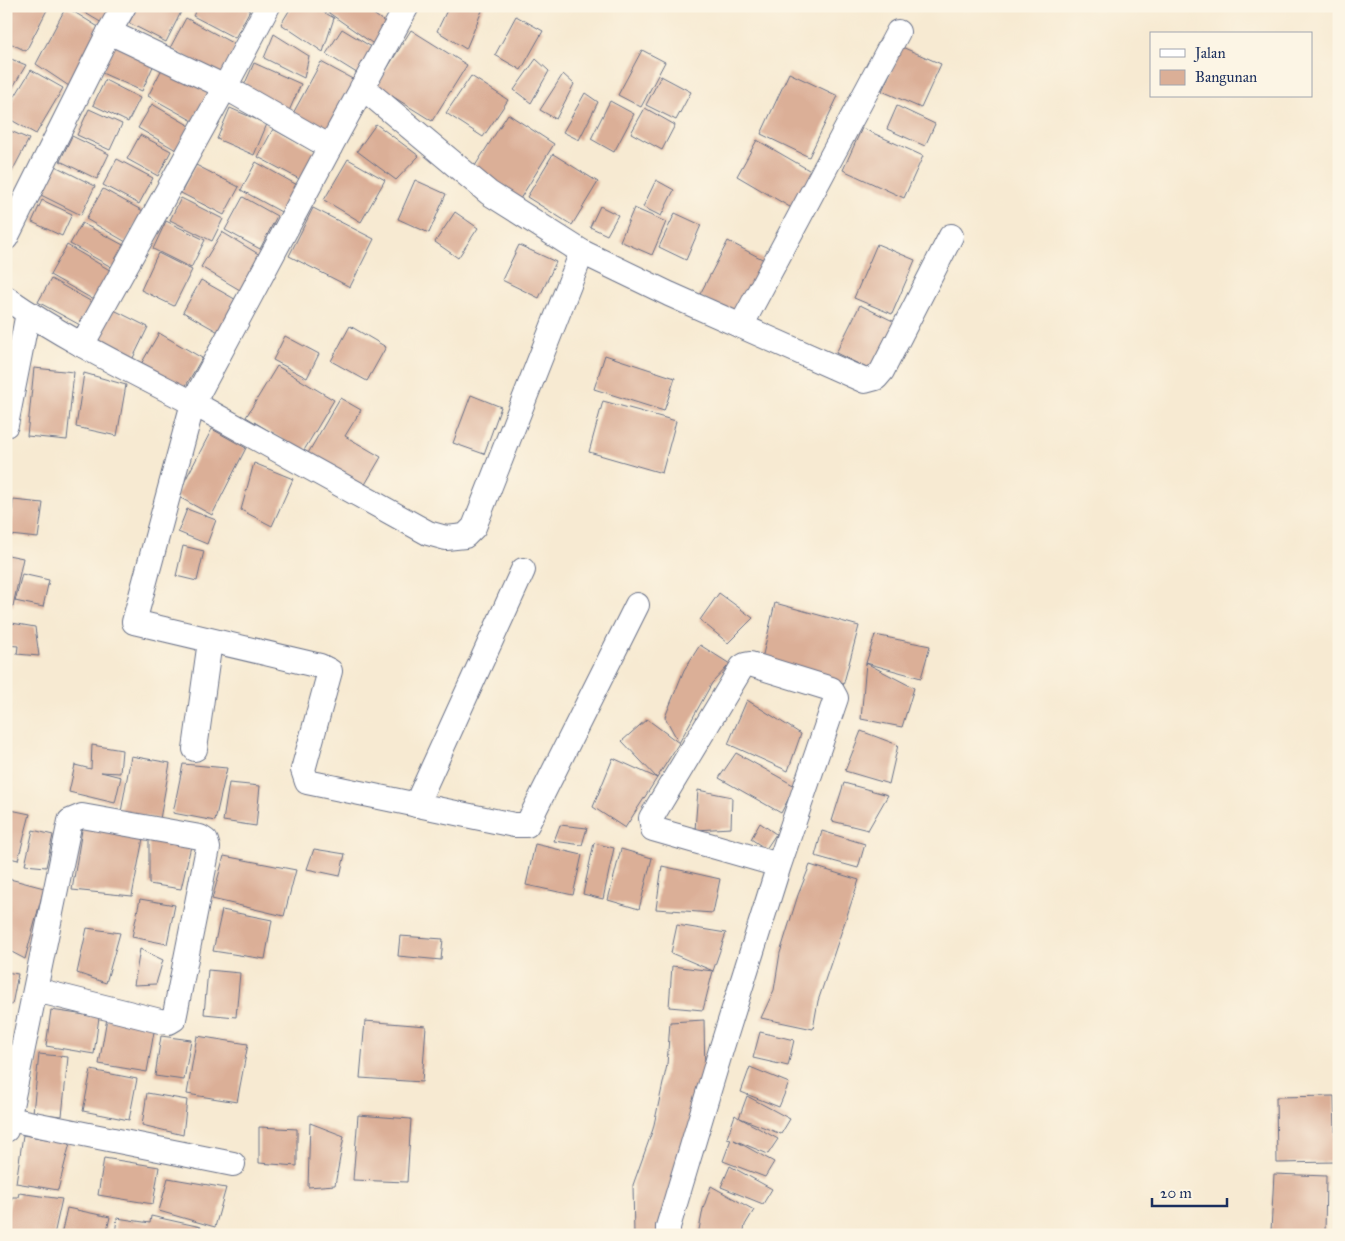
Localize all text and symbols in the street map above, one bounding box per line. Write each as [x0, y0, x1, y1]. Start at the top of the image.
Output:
legend [1150, 32, 1312, 98]
text: Jalan [1193, 44, 1226, 63]
text: Bangunan [1195, 68, 1257, 86]
scale bar [1152, 1176, 1228, 1208]
text: 20 m [1160, 1184, 1192, 1202]

